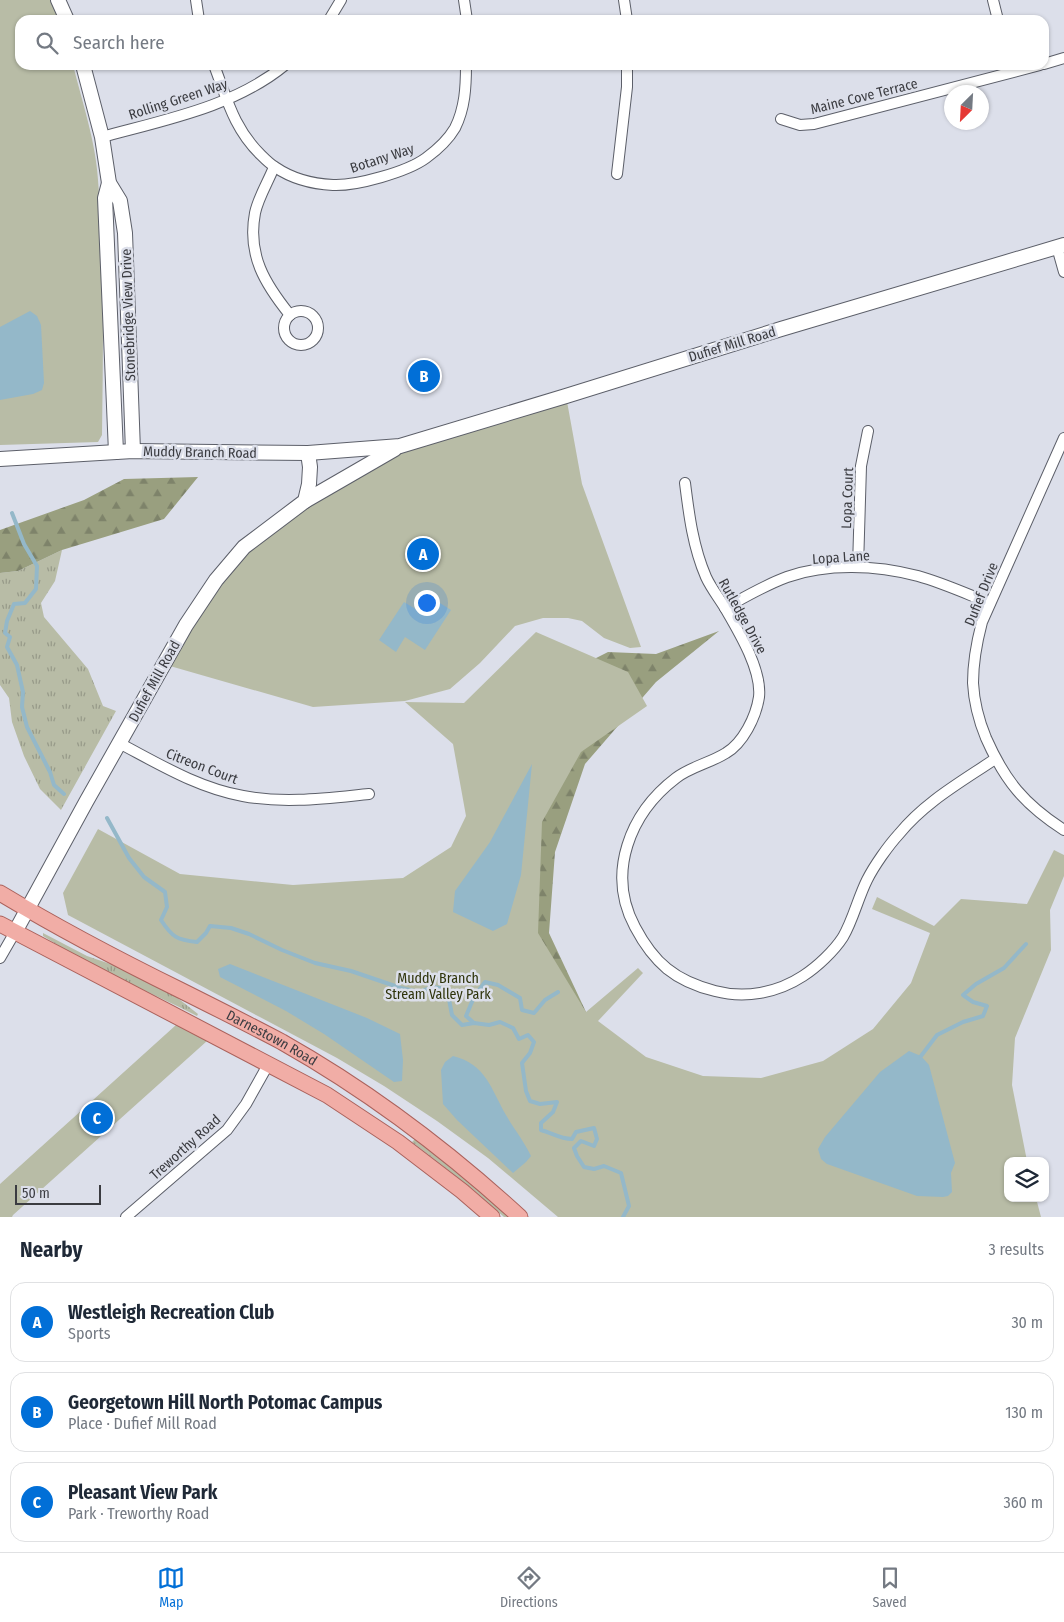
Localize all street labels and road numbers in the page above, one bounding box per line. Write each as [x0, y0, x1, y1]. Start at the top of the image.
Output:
street label: Rolling Green Way [127, 75, 230, 123]
street label: Maine Cove Terrace [809, 75, 920, 118]
street label: Botany Way [348, 140, 417, 177]
street label: Stonebridge View Drive [118, 248, 139, 382]
street label: Dufief Mill Road [686, 323, 778, 366]
street label: Muddy Branch Road [143, 443, 257, 462]
street label: Lopa Court [838, 466, 857, 529]
street label: Lopa Lane [812, 547, 871, 568]
street label: Dufief Drive [961, 560, 1002, 628]
street label: Rutledge Drive [715, 576, 770, 657]
street label: Dufief Mill Road [125, 638, 184, 725]
street label: Citreon Court [163, 745, 241, 788]
street label: Darnestown Road [223, 1007, 320, 1070]
street label: Treworthy Road [146, 1111, 224, 1184]

